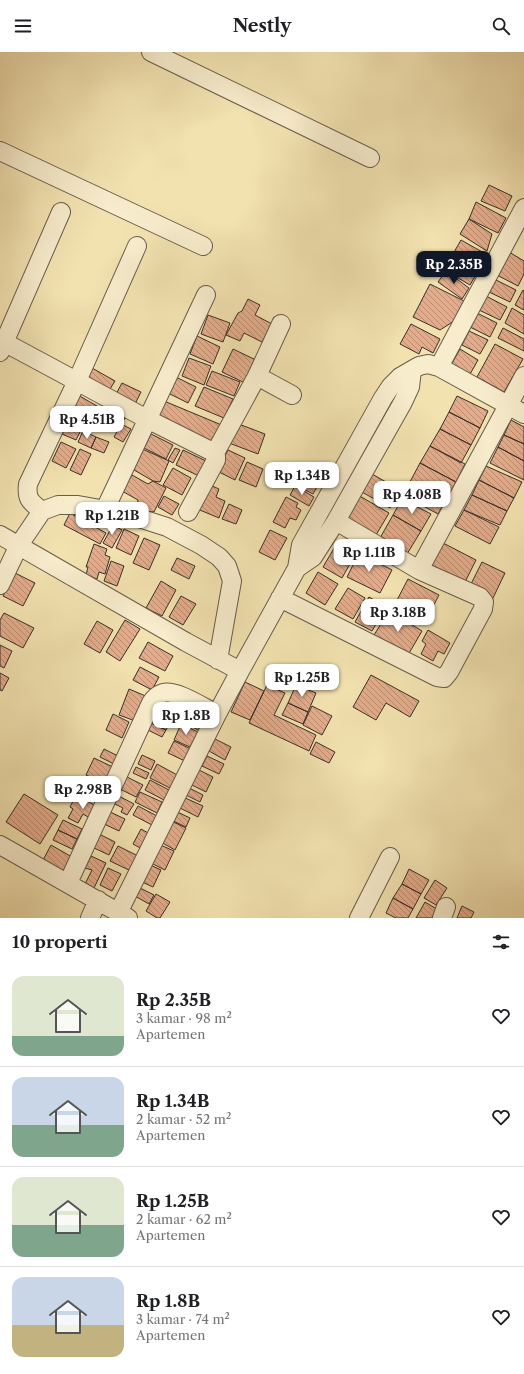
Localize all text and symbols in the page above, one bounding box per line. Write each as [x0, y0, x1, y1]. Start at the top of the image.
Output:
icon: menu [12, 15, 34, 37]
text: Nestly [233, 15, 291, 37]
icon: search [490, 15, 512, 37]
pin: Rp 2.35B [413, 251, 495, 285]
text: Rp 2.35B [425, 256, 483, 272]
pin: Rp 4.51B [46, 406, 128, 440]
text: Rp 4.51B [59, 411, 115, 427]
pin: Rp 1.34B [261, 462, 343, 496]
text: Rp 1.34B [274, 467, 330, 483]
pin: Rp 4.08B [371, 481, 453, 515]
text: Rp 4.08B [382, 486, 442, 502]
pin: Rp 1.21B [71, 502, 153, 536]
text: Rp 1.21B [85, 507, 139, 523]
pin: Rp 1.11B [328, 539, 410, 573]
text: Rp 1.11B [343, 544, 395, 560]
pin: Rp 3.18B [357, 599, 439, 633]
text: Rp 3.18B [370, 604, 426, 620]
pin: Rp 1.25B [261, 664, 343, 698]
text: Rp 1.25B [274, 669, 330, 685]
pin: Rp 1.8B [149, 702, 223, 736]
text: Rp 1.8B [161, 707, 211, 723]
pin: Rp 2.98B [42, 776, 124, 810]
text: Rp 2.98B [54, 781, 112, 797]
icon: filters [490, 931, 512, 953]
text: 10 properti [12, 932, 108, 952]
text: Rp 2.35B [136, 990, 211, 1010]
icon: home [44, 992, 92, 1040]
icon: heart [490, 1005, 512, 1027]
text: 3 kamar · 98 m² [136, 1010, 232, 1026]
text: Apartemen [136, 1026, 205, 1042]
text: Rp 1.34B [136, 1091, 209, 1111]
icon: home [44, 1093, 92, 1141]
icon: heart [490, 1106, 512, 1128]
text: 2 kamar · 52 m² [136, 1111, 231, 1127]
text: Apartemen [136, 1127, 205, 1143]
text: Rp 1.25B [136, 1191, 209, 1211]
icon: home [44, 1193, 92, 1241]
icon: heart [490, 1206, 512, 1228]
text: 2 kamar · 62 m² [136, 1211, 232, 1227]
text: Apartemen [136, 1227, 205, 1243]
text: Rp 1.8B [136, 1291, 200, 1311]
icon: home [44, 1293, 92, 1341]
icon: heart [490, 1306, 512, 1328]
text: 3 kamar · 74 m² [136, 1311, 230, 1327]
text: Apartemen [136, 1327, 205, 1343]

